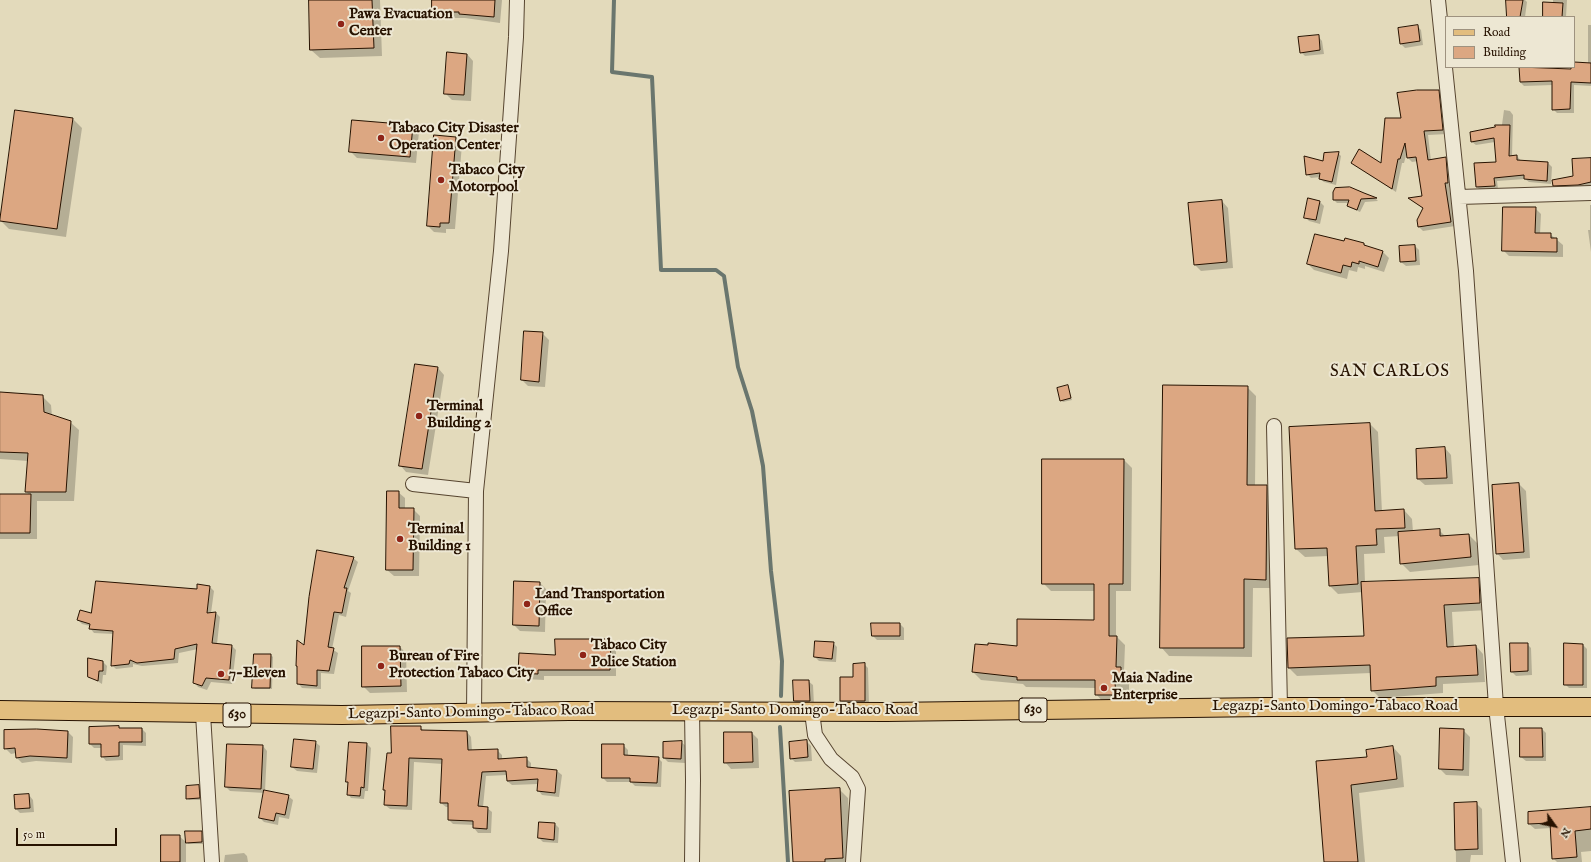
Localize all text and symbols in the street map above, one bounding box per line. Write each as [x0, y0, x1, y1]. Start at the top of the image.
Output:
place label: Pawa Evacuation Center [349, 6, 453, 41]
legend [1445, 16, 1575, 68]
marker: Pawa Evacuation Center [336, 19, 346, 29]
text: Road [1483, 25, 1510, 40]
text: Building [1483, 45, 1526, 60]
place label: Tabaco City Disaster Operation Center [389, 120, 519, 155]
marker: Tabaco City Disaster Operation Center [376, 133, 386, 143]
place label: Tabaco City Motorpool [449, 162, 525, 197]
marker: Tabaco City Motorpool [436, 175, 446, 185]
district label: SAN CARLOS [1330, 363, 1450, 383]
place label: Terminal Building 2 [427, 398, 491, 433]
marker: Terminal Building 2 [414, 411, 424, 421]
place label: Terminal Building 1 [408, 521, 471, 556]
marker: Terminal Building 1 [395, 534, 405, 544]
place label: Land Transportation Office [535, 586, 665, 621]
marker: Land Transportation Office [522, 599, 532, 609]
place label: Tabaco City Police Station [591, 637, 676, 672]
place label: Bureau of Fire Protection Tabaco City [389, 648, 534, 683]
marker: Tabaco City Police Station [578, 650, 588, 660]
marker: Bureau of Fire Protection Tabaco City [376, 661, 386, 671]
place label: 7-Eleven [229, 665, 286, 683]
marker: 7-Eleven [216, 669, 226, 679]
place label: Maia Nadine Enterprise [1112, 670, 1192, 705]
marker: Maia Nadine Enterprise [1099, 683, 1109, 693]
road number: 630 [1019, 698, 1047, 722]
street label: Legazpi-Santo Domingo-Tabaco Road [1212, 698, 1458, 716]
street label: Legazpi-Santo Domingo-Tabaco Road [348, 702, 594, 724]
street label: Legazpi-Santo Domingo-Tabaco Road [672, 702, 918, 720]
road number: 630 [223, 703, 251, 727]
north arrow [1535, 806, 1575, 846]
scale bar [18, 820, 119, 846]
text: N [1557, 825, 1574, 840]
text: 50 m [23, 827, 45, 842]

